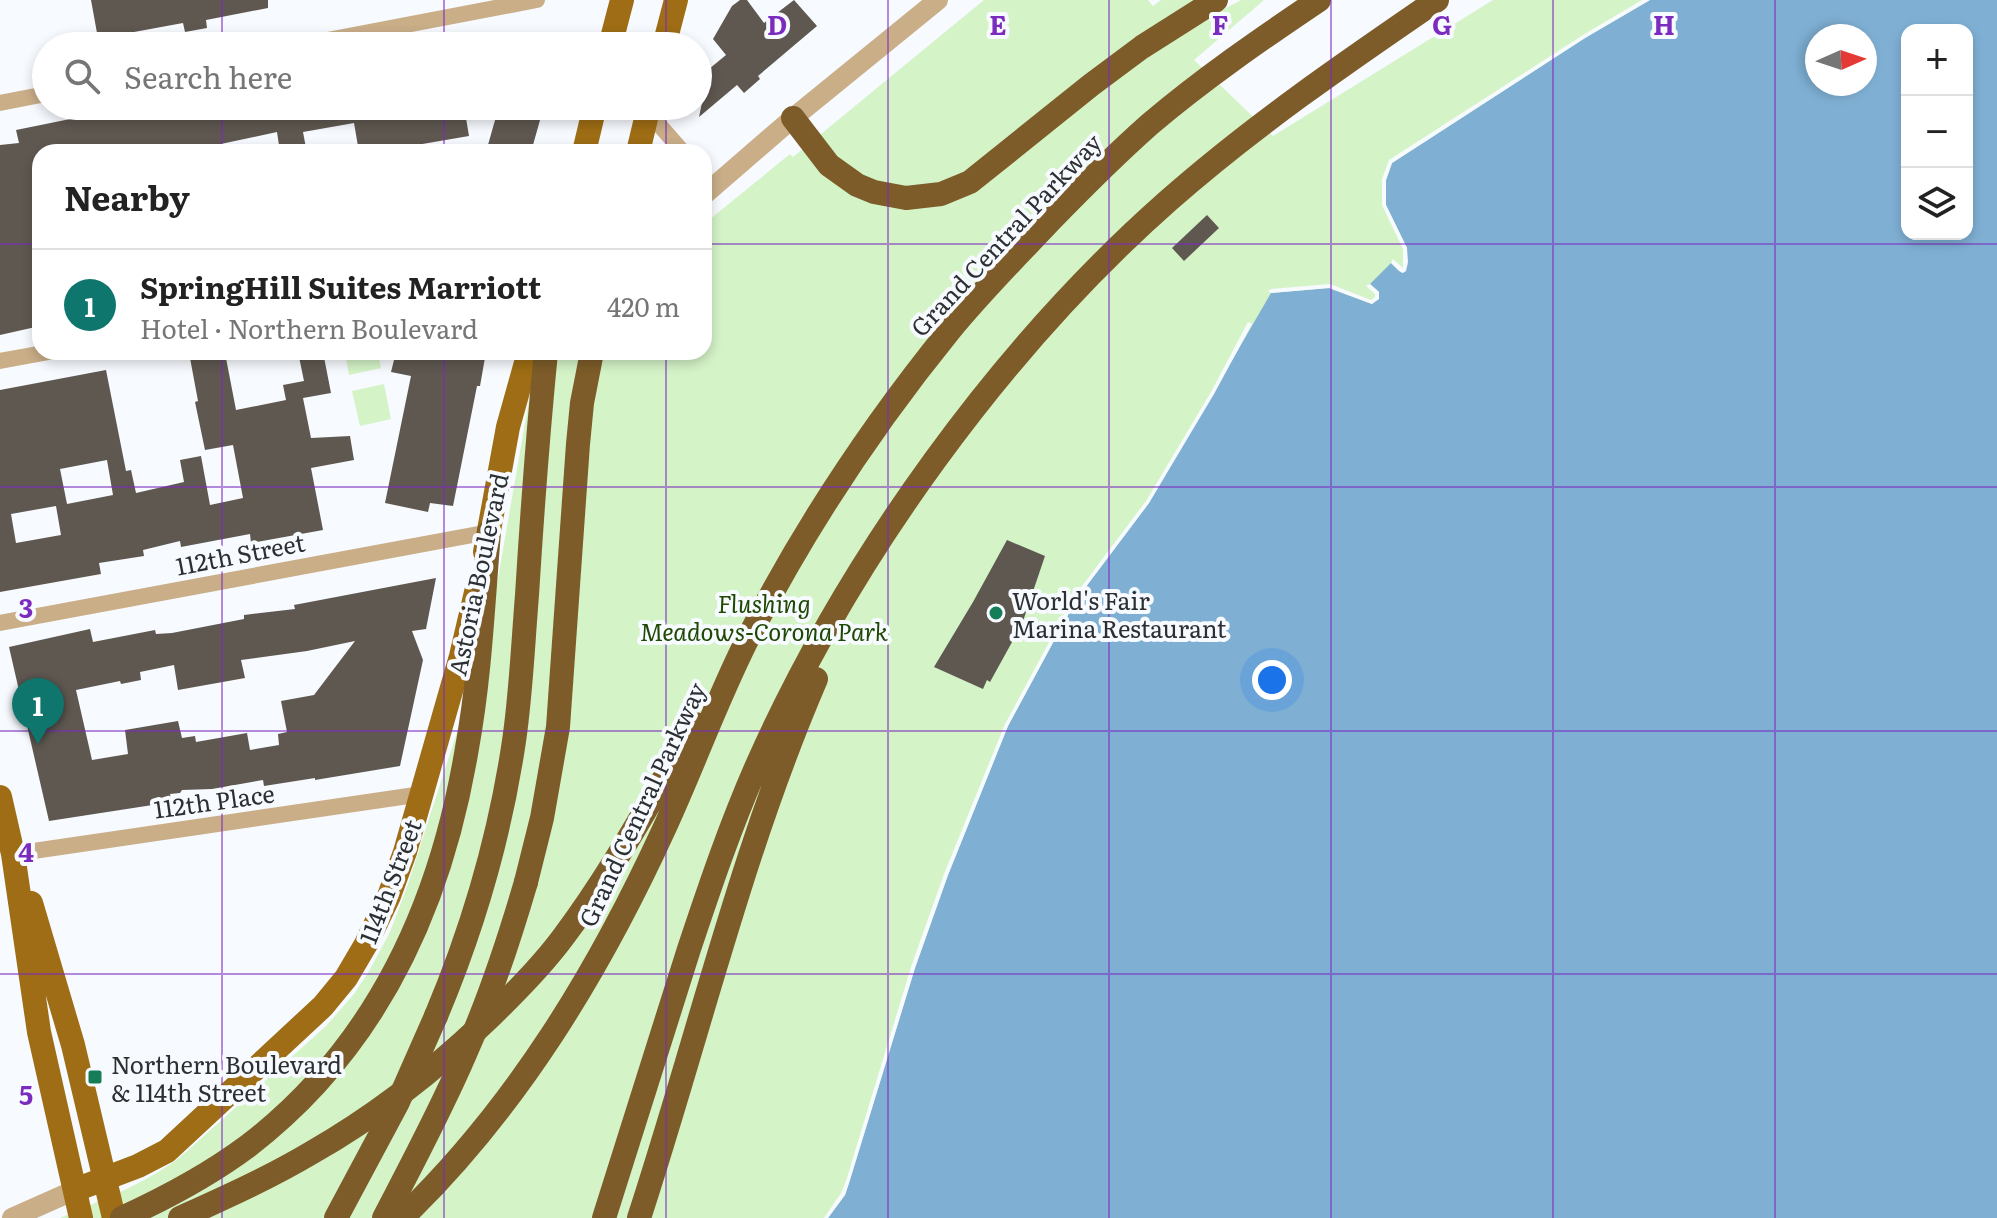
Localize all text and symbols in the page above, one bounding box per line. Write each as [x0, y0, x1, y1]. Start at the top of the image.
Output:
text: D [767, 4, 787, 43]
text: E [989, 4, 1007, 43]
text: F [1212, 4, 1228, 43]
text: G [1432, 4, 1452, 43]
text: H [1653, 4, 1675, 43]
north arrow [1805, 24, 1877, 96]
map controls [1901, 24, 1973, 240]
button: + [1901, 24, 1973, 96]
search box [32, 32, 712, 120]
icon: search [60, 54, 104, 98]
text: Search here [124, 54, 292, 98]
button: − [1901, 96, 1973, 168]
street label: Grand Central Parkway [902, 125, 1109, 343]
button: layers [1901, 168, 1973, 240]
text: Nearby [64, 171, 190, 221]
text: SpringHill Suites Marriott [140, 264, 541, 308]
text: 1 [85, 286, 95, 325]
text: 420 m [607, 286, 680, 325]
text: Hotel · Northern Boulevard [140, 308, 478, 347]
street label: Astoria Boulevard [438, 469, 516, 678]
street label: 112th Street [172, 523, 308, 583]
place label: World's Fair Marina Restaurant [1012, 582, 1227, 645]
park label: Flushing Meadows-Corona Park [640, 585, 889, 648]
text: 3 [19, 587, 33, 626]
marker: World's Fair Marina Restaurant [987, 604, 1005, 622]
your location [1252, 660, 1292, 700]
street label: Grand Central Parkway [569, 676, 713, 932]
pin: 1 [12, 678, 64, 744]
street label: 112th Place [151, 774, 277, 826]
street label: 114th Street [349, 813, 429, 948]
text: 4 [18, 831, 34, 870]
place label: Northern Boulevard & 114th Street [111, 1046, 342, 1109]
marker: Northern Boulevard & 114th Street [86, 1068, 104, 1086]
text: 5 [19, 1074, 33, 1113]

